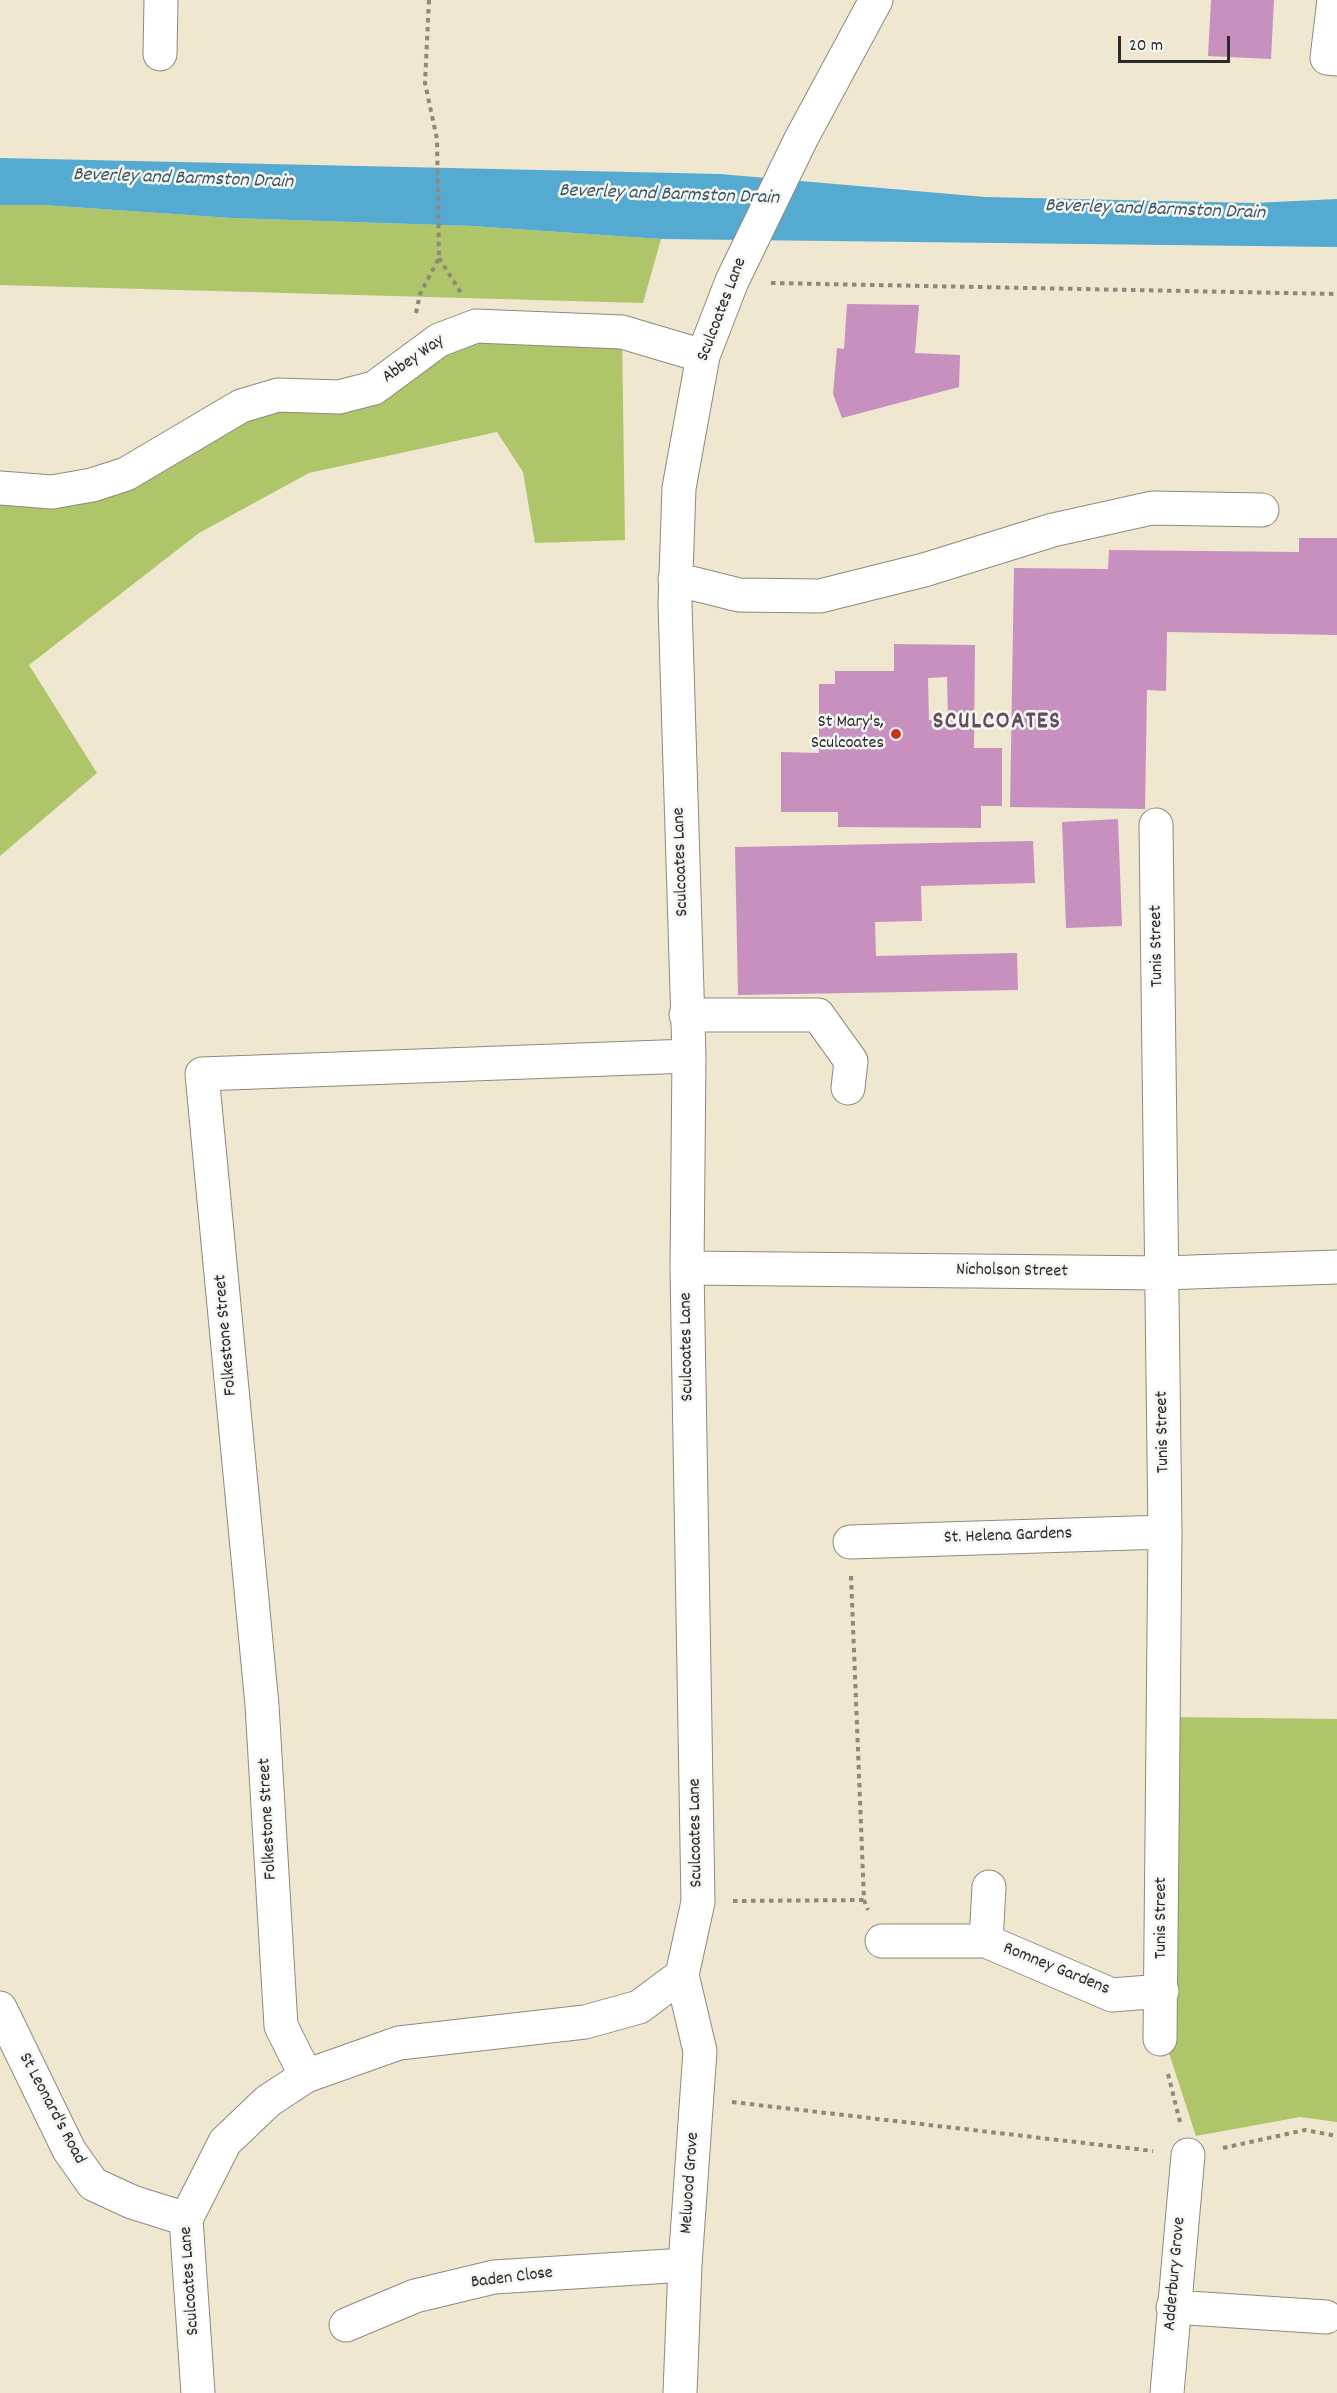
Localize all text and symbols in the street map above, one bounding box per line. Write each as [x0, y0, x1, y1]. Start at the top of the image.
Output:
scale bar [1121, 24, 1234, 62]
text: 20 m [1129, 34, 1163, 59]
water label: Beverley and Barmston Drain [73, 164, 293, 196]
water label: Beverley and Barmston Drain [559, 180, 779, 212]
water label: Beverley and Barmston Drain [1045, 195, 1265, 227]
street label: Sculcoates Lane [693, 255, 753, 365]
street label: Abbey Way [379, 331, 449, 389]
district label: SCULCOATES [933, 710, 1061, 738]
place label: St Mary's, Sculcoates [811, 713, 884, 756]
marker: St Mary's, Sculcoates [889, 727, 903, 741]
street label: Sculcoates Lane [669, 807, 695, 917]
street label: Tunis Street [1146, 905, 1170, 987]
street label: Nicholson Street [956, 1260, 1068, 1284]
street label: Folkestone Street [211, 1273, 243, 1397]
street label: Sculcoates Lane [676, 1292, 700, 1402]
street label: Tunis Street [1152, 1391, 1176, 1473]
street label: St. Helena Gardens [943, 1524, 1073, 1550]
street label: Folkestone Street [255, 1758, 283, 1880]
street label: Sculcoates Lane [685, 1778, 709, 1888]
street label: Tunis Street [1152, 1877, 1174, 1959]
street label: Romney Gardens [999, 1939, 1113, 2001]
street label: St Leonard's Road [13, 2050, 89, 2168]
street label: Melwood Grove [677, 2131, 705, 2235]
street label: Adderbury Grove [1160, 2216, 1192, 2332]
street label: Sculcoates Lane [176, 2226, 206, 2336]
street label: Baden Close [470, 2263, 554, 2295]

